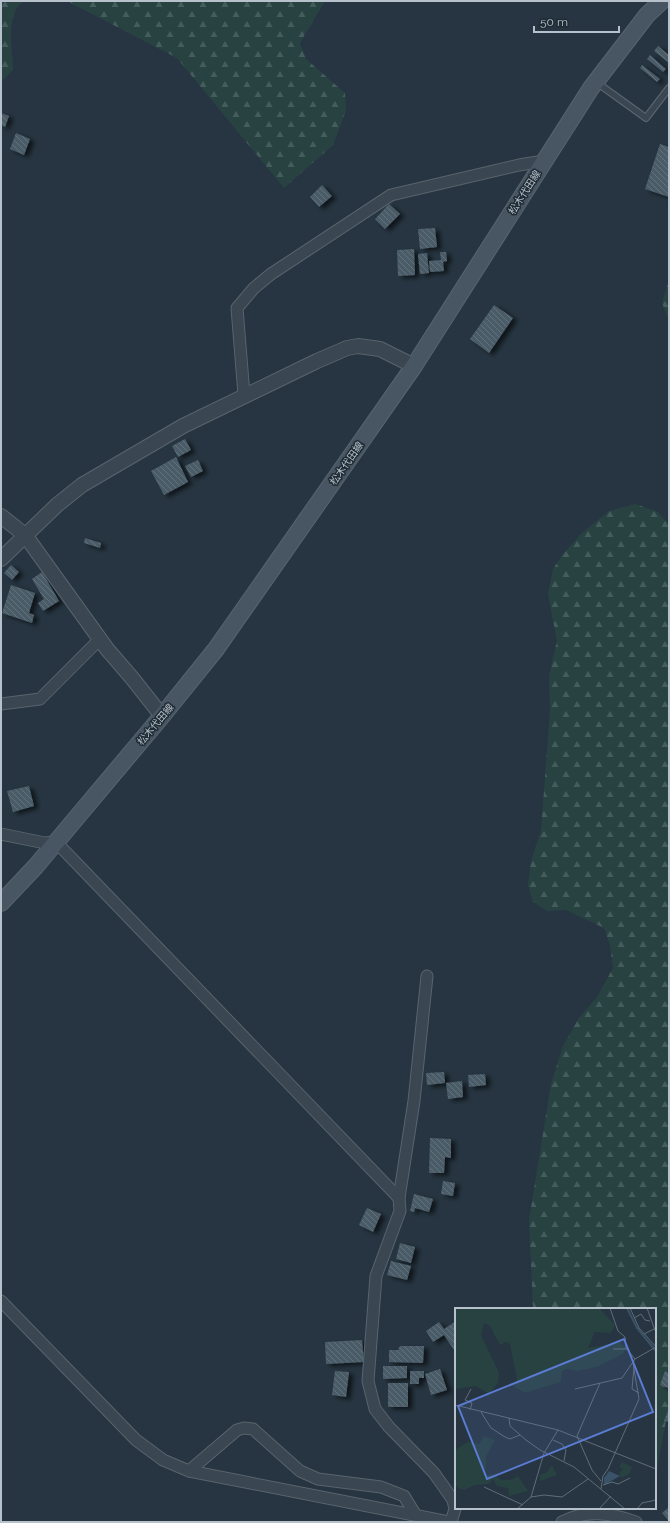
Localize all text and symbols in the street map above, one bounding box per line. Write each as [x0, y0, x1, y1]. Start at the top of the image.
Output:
scale bar [534, 8, 619, 34]
text: 50 m [540, 15, 568, 29]
street label: 松木代田線 [506, 168, 543, 216]
street label: 松木代田線 [328, 440, 365, 487]
street label: 松木代田線 [135, 702, 176, 747]
inset map [455, 1308, 656, 1509]

